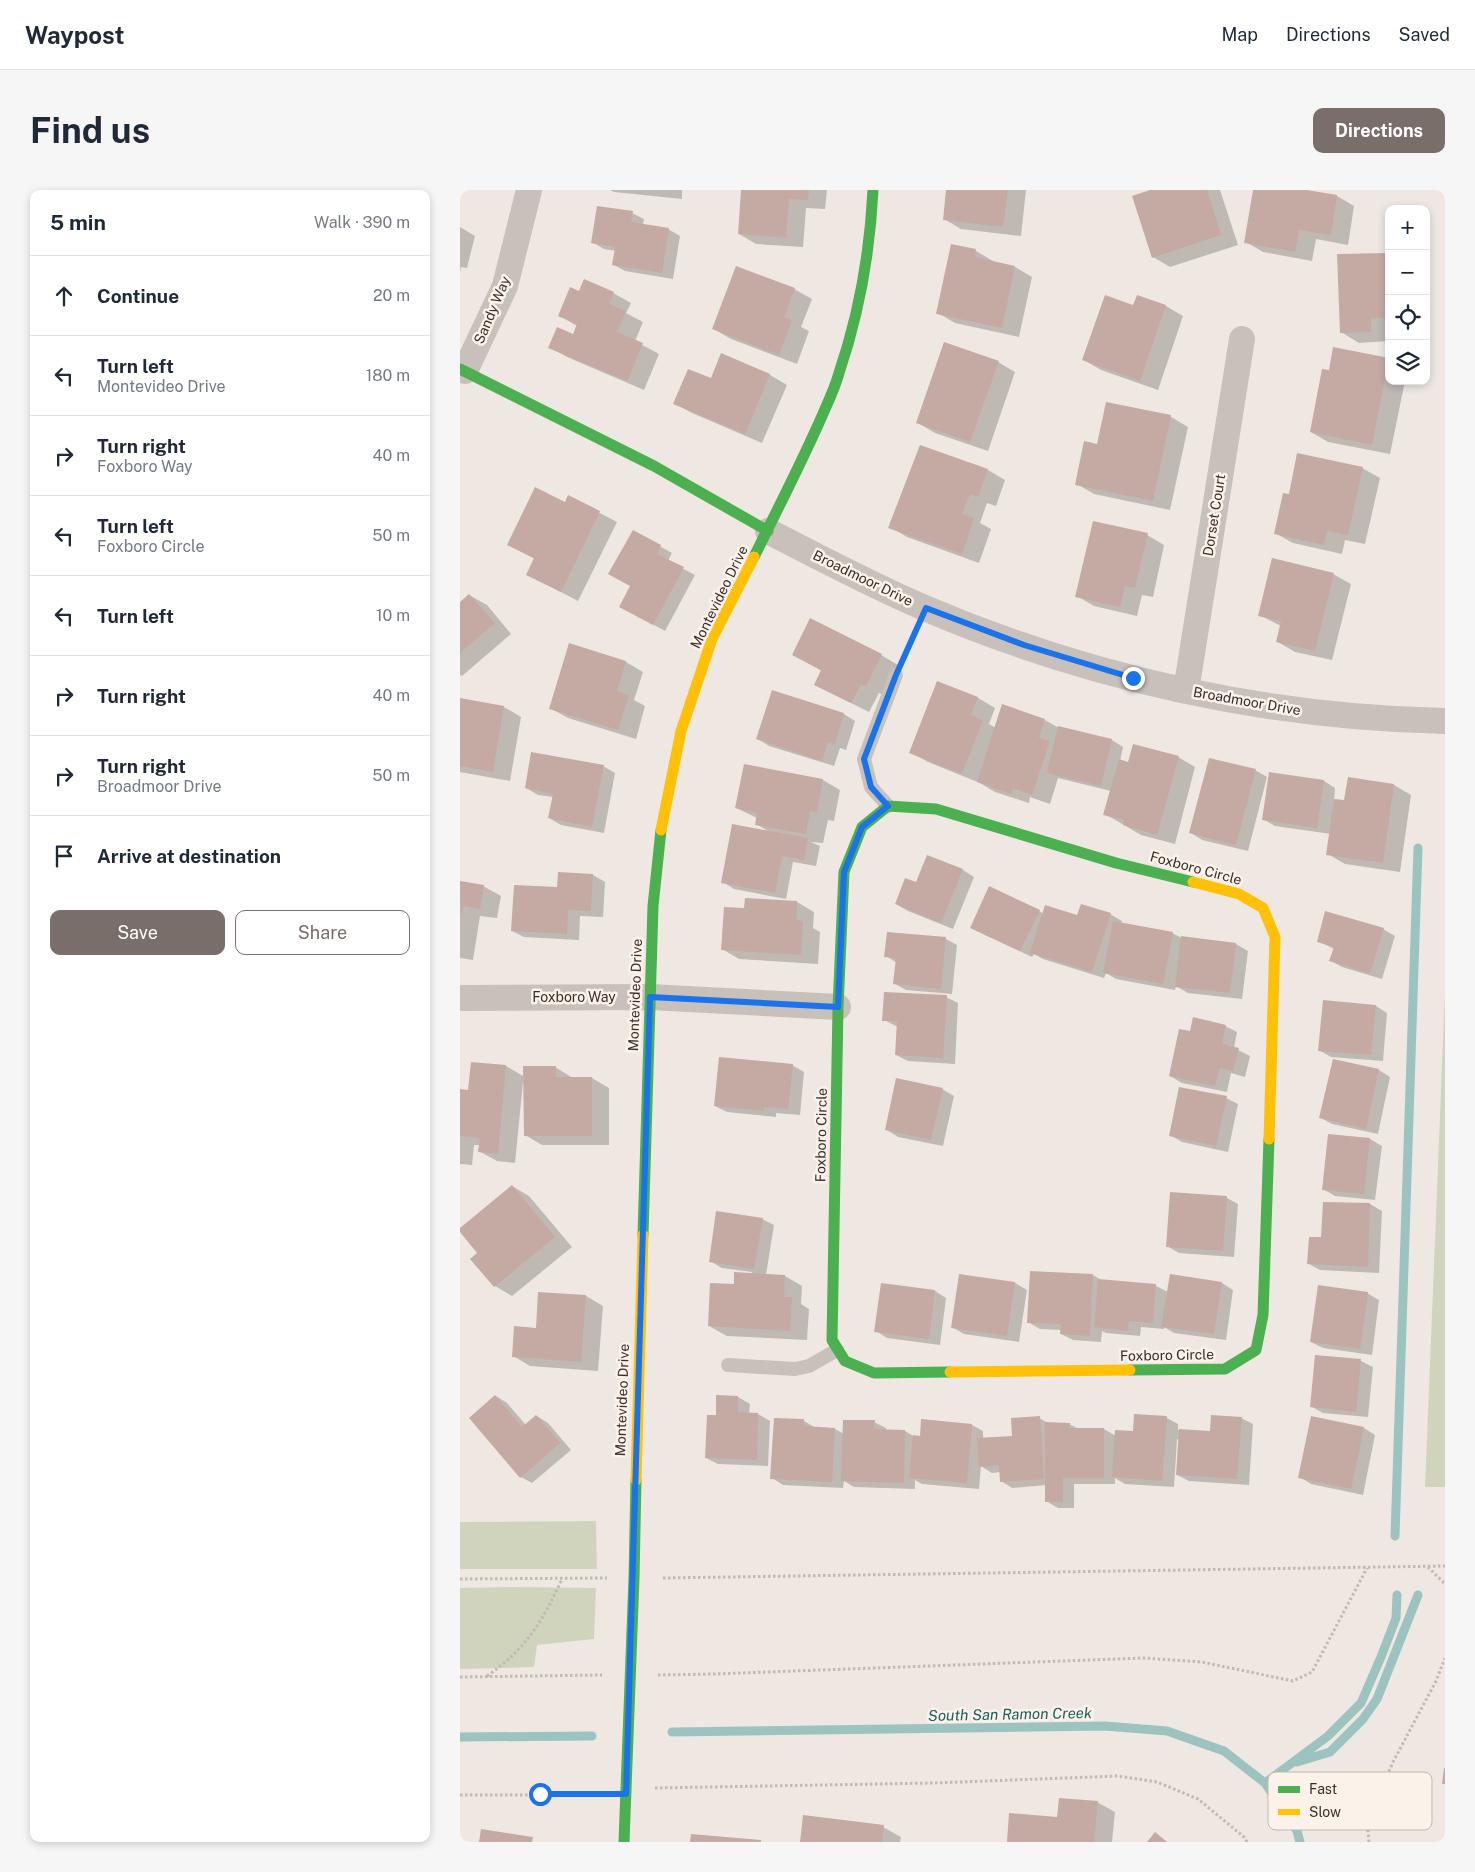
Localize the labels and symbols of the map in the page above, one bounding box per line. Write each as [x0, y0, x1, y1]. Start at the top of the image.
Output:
street label: Sandy Way [471, 273, 514, 346]
street label: Dorset Court [1200, 473, 1228, 557]
street label: Montevideo Drive [687, 543, 751, 651]
street label: Broadmoor Drive [810, 547, 916, 609]
route end [1122, 667, 1145, 690]
street label: Broadmoor Drive [1192, 684, 1302, 718]
street label: Foxboro Circle [1148, 848, 1244, 888]
street label: Montevideo Drive [625, 938, 645, 1052]
street label: Foxboro Way [532, 989, 616, 1005]
street label: Foxboro Circle [812, 1088, 830, 1182]
street label: Montevideo Drive [612, 1343, 632, 1457]
street label: Foxboro Circle [1120, 1346, 1214, 1364]
water label: South San Ramon Creek [928, 1704, 1093, 1724]
legend [1268, 1772, 1432, 1830]
text: Fast [1309, 1781, 1337, 1797]
route start [529, 1783, 552, 1806]
text: Slow [1309, 1804, 1341, 1820]

